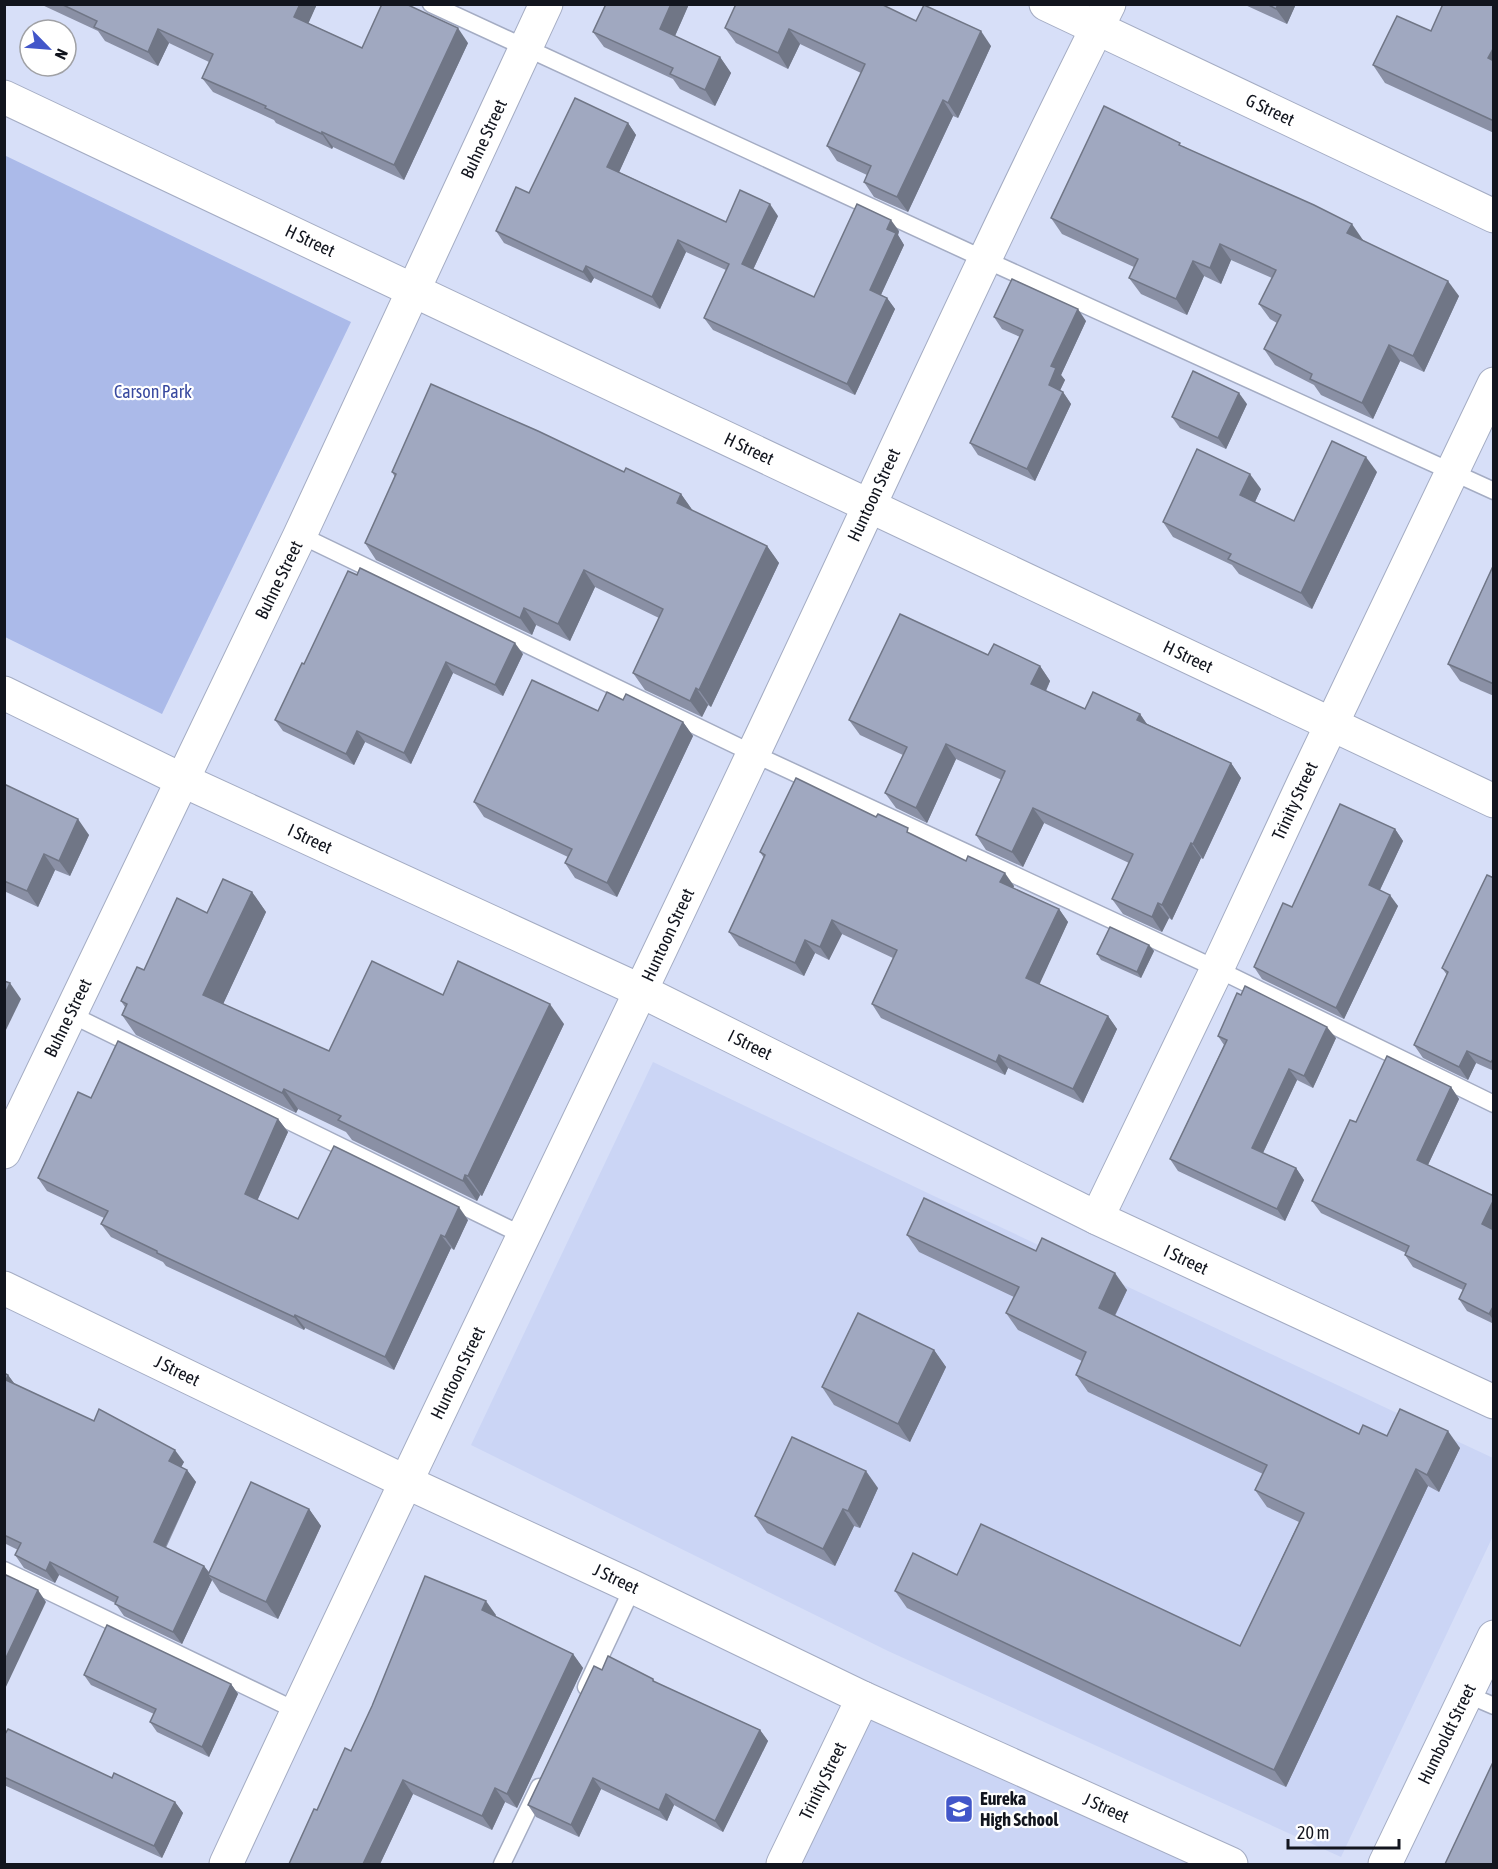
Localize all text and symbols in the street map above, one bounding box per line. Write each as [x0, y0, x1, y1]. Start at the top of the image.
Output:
north arrow [18, 18, 78, 78]
text: N [51, 46, 72, 62]
street label: G Street [1242, 89, 1298, 130]
street label: Buhne Street [456, 96, 511, 182]
street label: H Street [282, 220, 338, 261]
park label: Carson Park [114, 381, 192, 402]
street label: H Street [721, 428, 777, 469]
street label: Huntoon Street [843, 445, 904, 545]
street label: Buhne Street [251, 537, 307, 623]
street label: H Street [1160, 636, 1216, 677]
street label: Trinity Street [1267, 758, 1322, 843]
street label: I Street [285, 819, 336, 858]
street label: Huntoon Street [637, 885, 698, 985]
street label: Buhne Street [40, 975, 96, 1061]
street label: I Street [725, 1025, 776, 1064]
street label: I Street [1161, 1240, 1212, 1279]
street label: Huntoon Street [426, 1323, 489, 1423]
street label: J Street [151, 1351, 203, 1390]
street label: J Street [590, 1559, 642, 1598]
street label: Humboldt Street [1413, 1680, 1480, 1788]
street label: Trinity Street [795, 1739, 850, 1823]
place label: Eureka High School [980, 1788, 1058, 1830]
street label: J Street [1080, 1788, 1132, 1827]
school or university icon: Eureka High School [943, 1793, 975, 1825]
scale bar [1288, 1812, 1399, 1850]
text: 20 m [1297, 1822, 1329, 1843]

